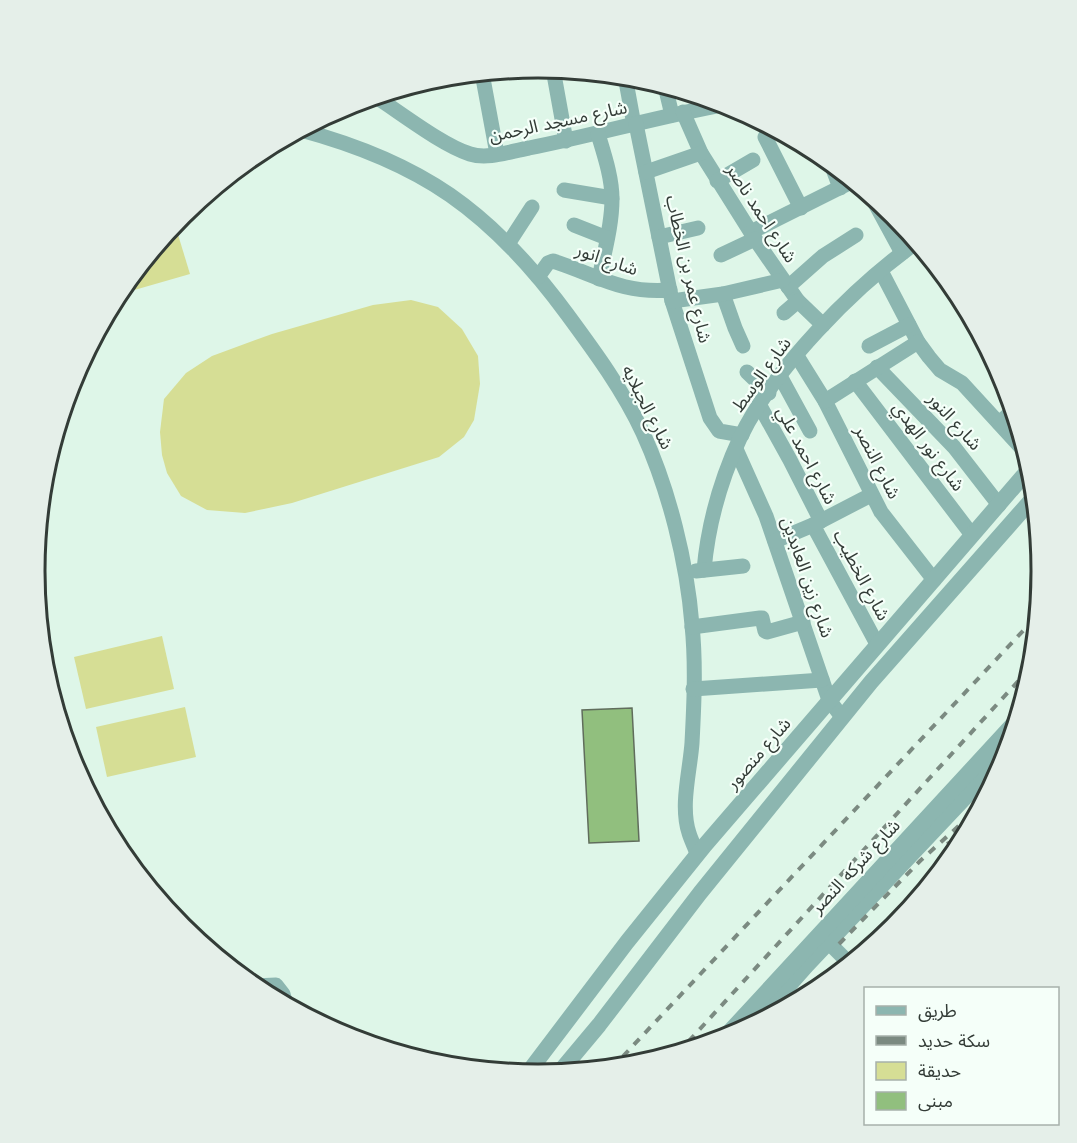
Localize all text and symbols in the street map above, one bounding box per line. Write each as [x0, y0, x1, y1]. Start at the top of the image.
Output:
street label: شارع مسجد الرحمن [487, 96, 630, 150]
street label: شارع احمد ناصر [718, 159, 802, 269]
street label: شارع عمر بن الخطاب [658, 193, 716, 346]
street label: شارع انور [571, 238, 641, 283]
street label: شارع الوسط [727, 333, 798, 418]
street label: شارع الجبلايه [614, 361, 678, 454]
street label: شارع النور [920, 387, 986, 457]
street label: شارع نور الهدي [885, 397, 969, 497]
street label: شارع احمد علي [769, 402, 842, 509]
street label: شارع النصر [847, 421, 905, 504]
street label: شارع زين العابدين [774, 514, 838, 641]
street label: شارع الخطيب [826, 526, 895, 626]
street label: شارع منصور [721, 713, 798, 796]
street label: شارع شركه النصر [805, 815, 907, 921]
legend [864, 987, 1059, 1125]
text: طريق [918, 1000, 957, 1022]
text: سكة حديد [918, 1030, 990, 1051]
text: حديقة [918, 1060, 961, 1081]
text: مبنى [918, 1090, 953, 1112]

